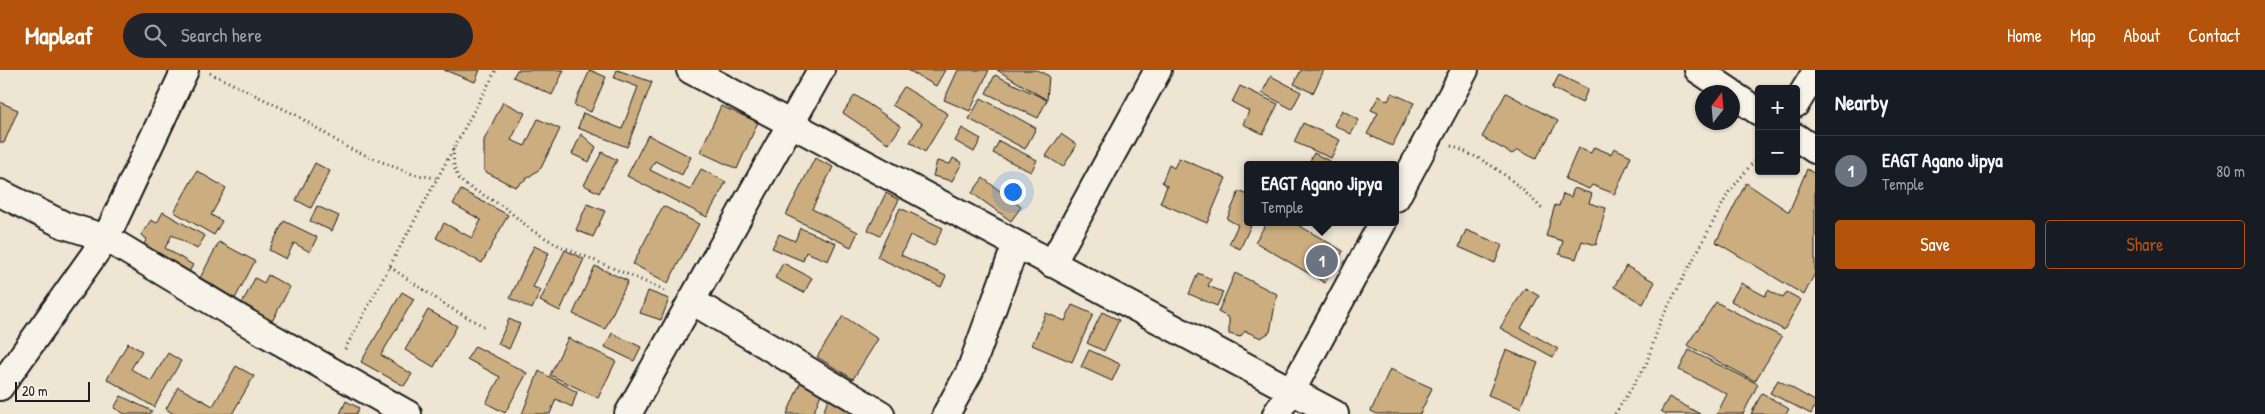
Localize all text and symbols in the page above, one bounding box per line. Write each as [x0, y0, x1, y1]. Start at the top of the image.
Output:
search box [123, 13, 473, 58]
text: Mapleaf [25, 19, 93, 51]
icon: search [141, 21, 169, 49]
text: Search here [181, 22, 262, 48]
text: Home [2007, 23, 2042, 48]
text: Map [2070, 23, 2095, 48]
text: About [2123, 23, 2160, 48]
text: Contact [2188, 23, 2240, 48]
north arrow [1695, 85, 1740, 130]
map controls [1755, 85, 1800, 175]
button: + [1755, 85, 1800, 130]
text: Nearby [1835, 88, 1888, 117]
button: − [1755, 130, 1800, 175]
text: EAGT Agano Jipya [1882, 147, 2003, 173]
text: 1 [1848, 160, 1854, 182]
text: 80 m [2216, 160, 2245, 182]
popup [1244, 161, 1399, 226]
text: EAGT Agano Jipya [1261, 170, 1382, 196]
text: Temple [1882, 173, 1924, 195]
your location [1000, 179, 1026, 205]
text: Temple [1261, 196, 1303, 218]
button: Save [1835, 220, 2035, 269]
button: Share [2045, 220, 2245, 269]
pin: 1 [1306, 242, 1338, 280]
scale bar [15, 379, 90, 402]
text: 20 m [22, 381, 48, 400]

